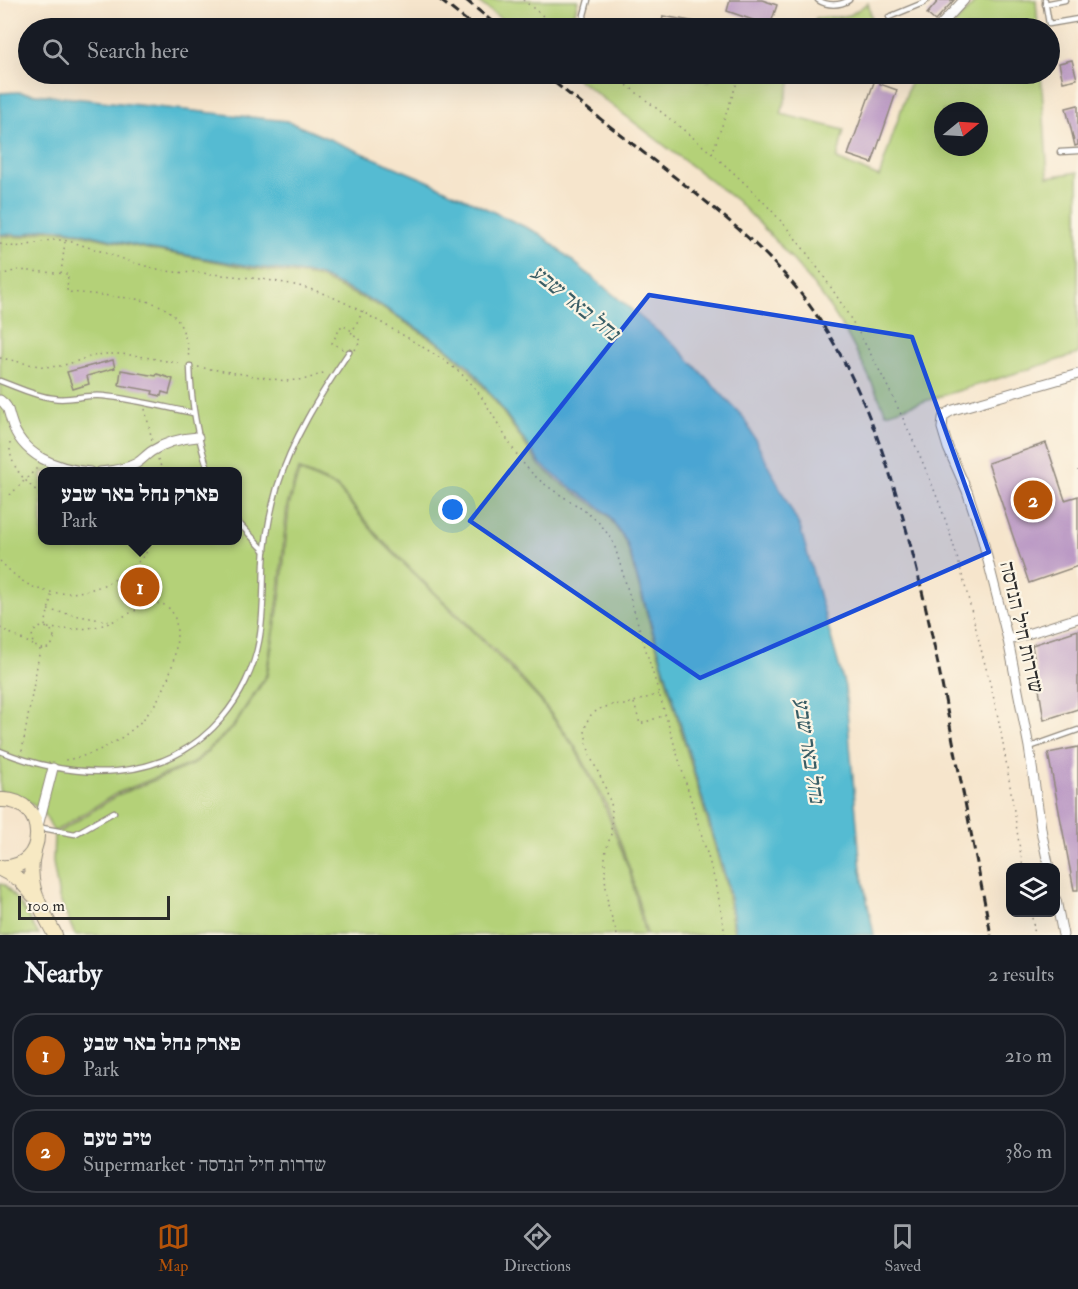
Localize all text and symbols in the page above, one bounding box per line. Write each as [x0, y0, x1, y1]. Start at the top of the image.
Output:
search box [18, 18, 1060, 84]
icon: search [39, 35, 72, 68]
text: Search here [87, 37, 189, 65]
north arrow [934, 102, 988, 156]
water label: נחל באר שבע [525, 258, 627, 348]
popup [38, 467, 242, 545]
pin: 2 [1014, 478, 1052, 522]
text: פארק נחל באר שבע [61, 480, 219, 508]
your location [438, 495, 467, 524]
text: Park [61, 508, 97, 533]
street label: שדרות חיל הנדסה [993, 558, 1050, 696]
pin: 1 [120, 564, 160, 610]
water label: נחל באר שבע [787, 695, 831, 807]
map controls [1006, 863, 1060, 917]
button: layers [1006, 863, 1060, 917]
scale bar [18, 893, 170, 920]
text: 100 m [27, 896, 65, 916]
text: Nearby [24, 958, 102, 990]
text: 2 results [988, 962, 1054, 987]
text: פארק נחל באר שבע [83, 1029, 241, 1057]
text: 1 [42, 1043, 49, 1068]
text: 210 m [1005, 1043, 1052, 1068]
text: Park [83, 1057, 119, 1082]
text: טיב טעם [83, 1124, 152, 1152]
text: 2 [40, 1139, 51, 1164]
text: 380 m [1005, 1139, 1052, 1164]
text: Supermarket · שדרות חיל הנדסה [83, 1152, 326, 1177]
tab: Map [157, 1220, 190, 1276]
tab: Directions [504, 1220, 571, 1276]
tab: Saved [885, 1220, 921, 1276]

